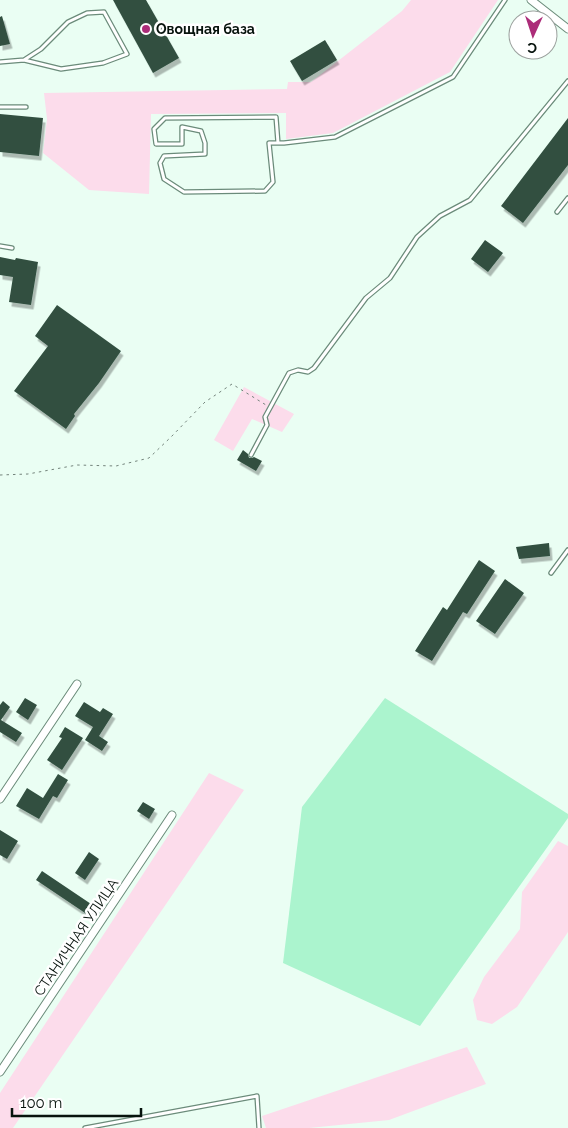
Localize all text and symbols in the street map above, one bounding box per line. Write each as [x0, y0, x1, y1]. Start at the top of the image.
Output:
north arrow [508, 10, 558, 60]
place label: Овощная база [156, 21, 255, 37]
marker: Овощная база [140, 23, 152, 35]
text: С [527, 40, 538, 56]
street label: СТАНИЧНАЯ УЛИЦА [31, 875, 122, 999]
scale bar [12, 1086, 141, 1118]
text: 100 m [20, 1094, 62, 1112]

